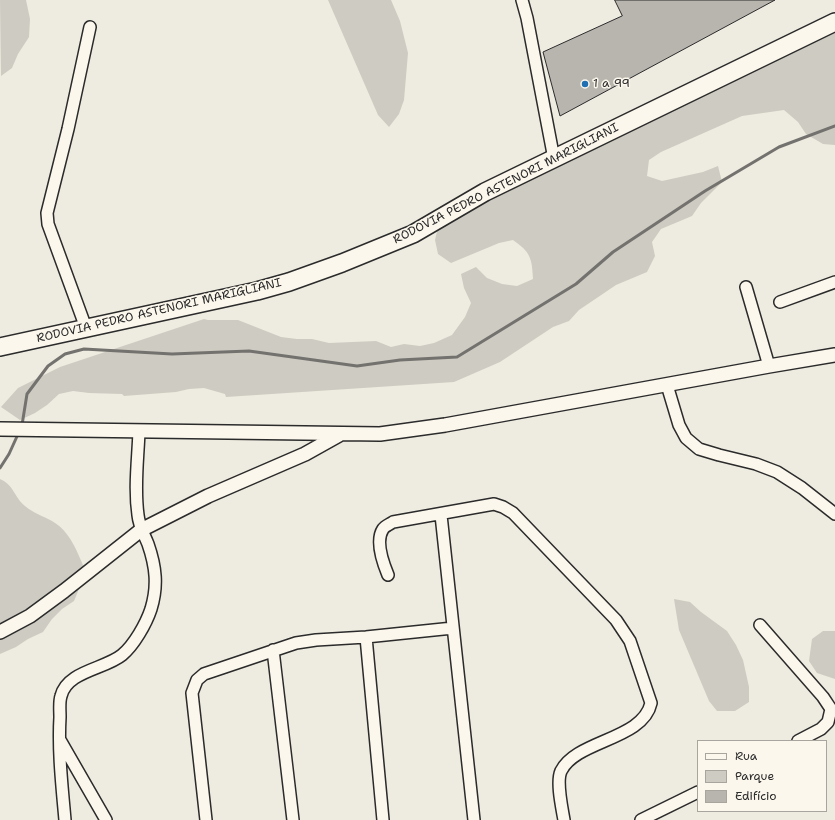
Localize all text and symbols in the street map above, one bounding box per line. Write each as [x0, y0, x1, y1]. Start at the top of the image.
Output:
place label: 1 a 99 [593, 77, 630, 91]
marker: 1 a 99 [580, 79, 590, 89]
street label: RODOVIA PEDRO ASTENORI MARIGLIANI [391, 121, 621, 247]
street label: RODOVIA PEDRO ASTENORI MARIGLIANI [35, 276, 283, 346]
legend [697, 740, 827, 812]
text: Rua [735, 748, 757, 764]
text: Parque [735, 768, 774, 784]
text: Edifício [735, 788, 776, 804]

